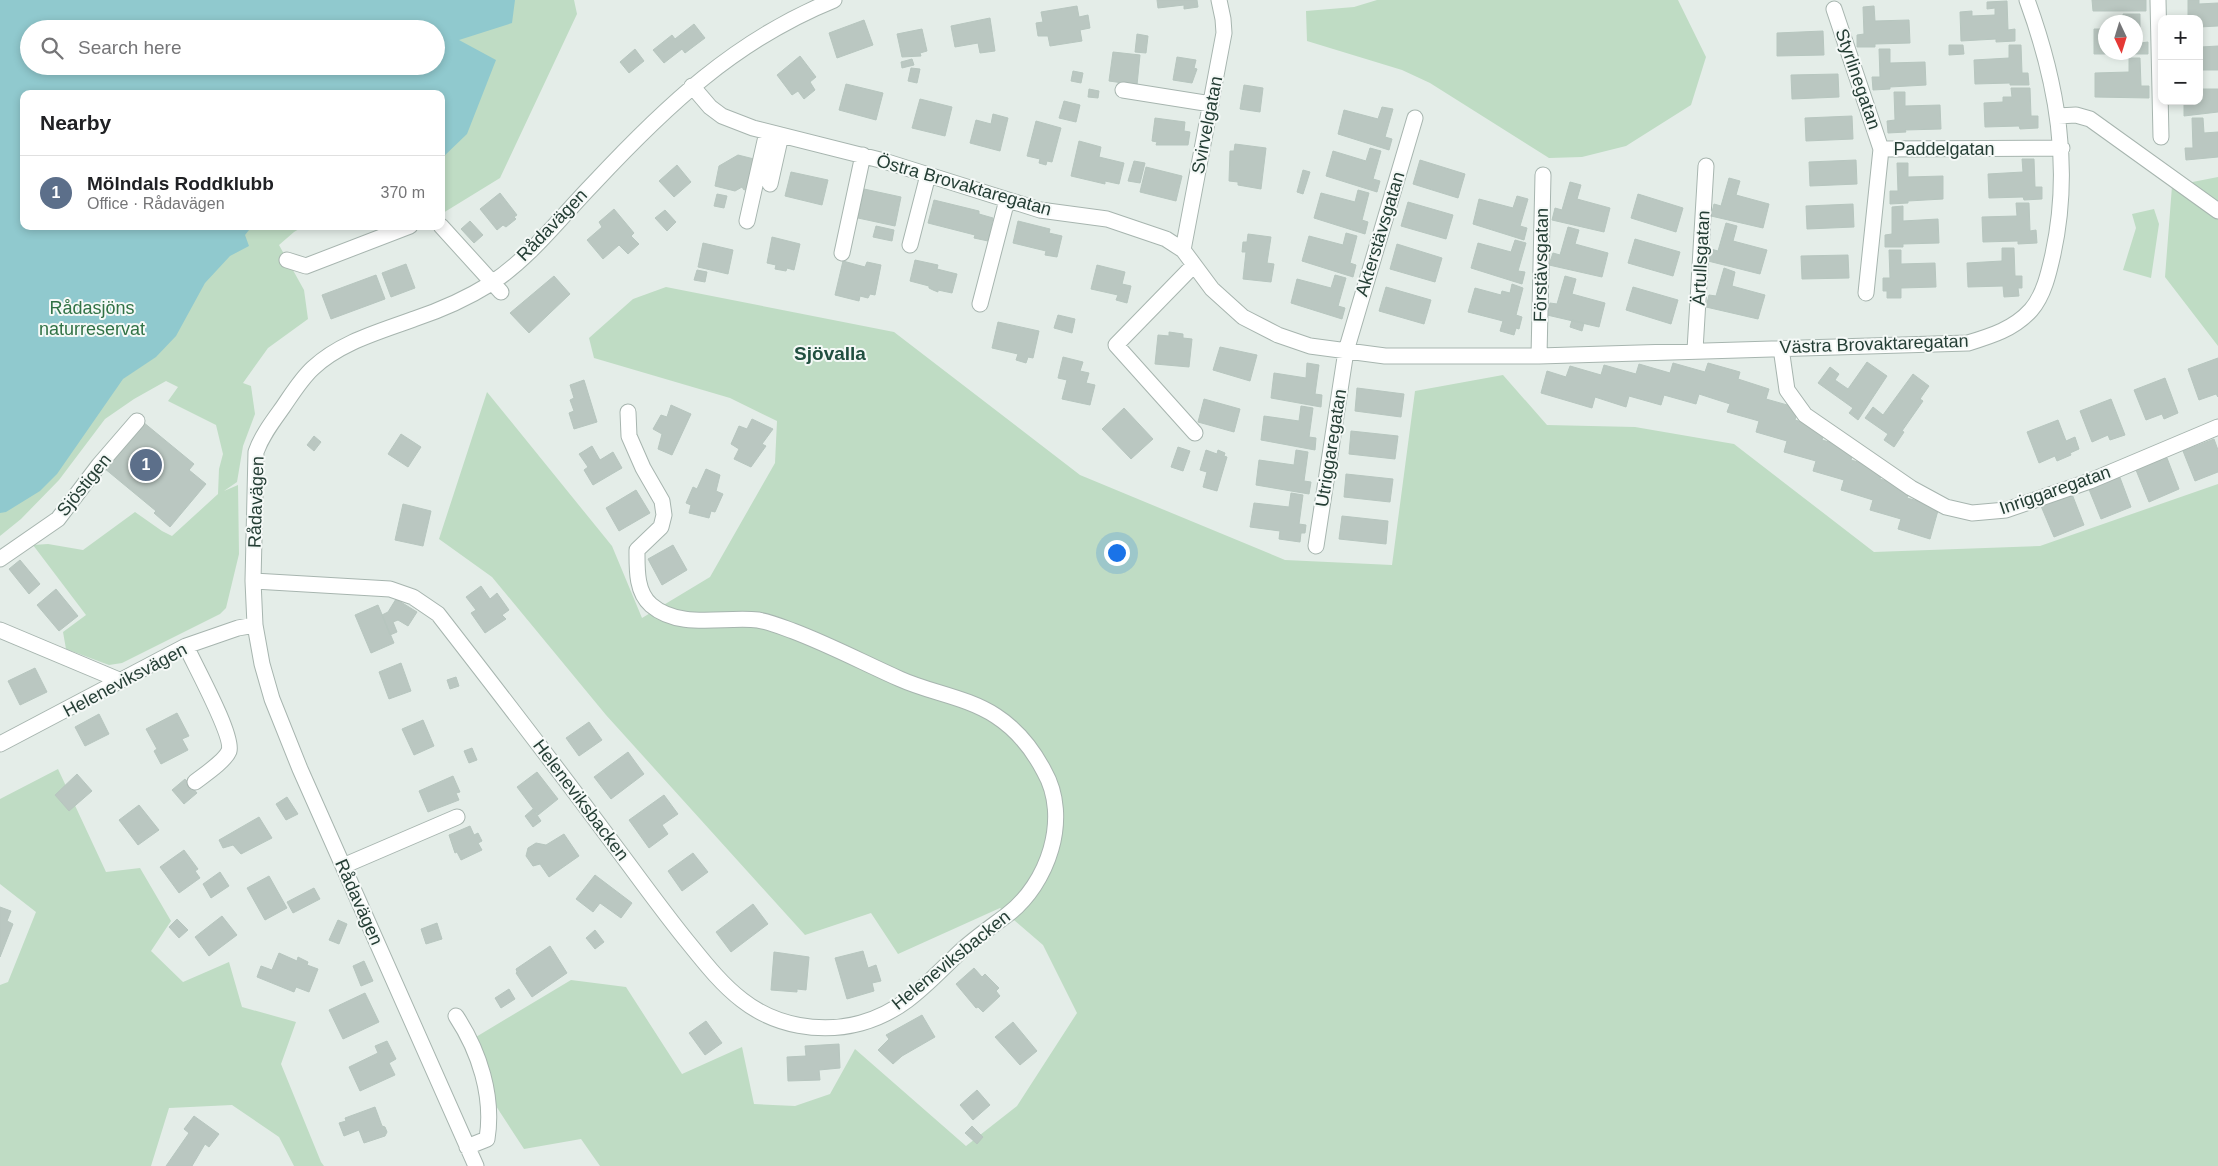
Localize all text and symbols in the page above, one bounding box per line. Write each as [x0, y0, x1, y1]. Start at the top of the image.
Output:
north arrow [2098, 15, 2143, 60]
map controls [2158, 15, 2203, 105]
button: + [2158, 15, 2203, 60]
search box [20, 20, 445, 75]
street label: Styrlinegatan [1831, 26, 1885, 132]
icon: search [38, 34, 66, 62]
text: Search here [78, 37, 182, 58]
button: − [2158, 60, 2203, 105]
street label: Svirvelgatan [1188, 74, 1226, 176]
text: Nearby [40, 111, 111, 134]
street label: Paddelgatan [1893, 139, 1995, 159]
street label: Östra Brovaktaregatan [874, 150, 1054, 220]
street label: Akterstävsgatan [1352, 169, 1408, 299]
text: Mölndals Roddklubb [87, 173, 274, 194]
text: 1 [52, 184, 60, 201]
text: 370 m [381, 184, 425, 201]
street label: Rådavägen [513, 185, 591, 265]
text: Office · Rådavägen [87, 195, 225, 212]
street label: Förstävsgatan [1530, 208, 1552, 322]
street label: Ärtullsgatan [1689, 210, 1713, 306]
park label: Rådasjöns naturreservat [39, 298, 145, 339]
street label: Västra Brovaktaregatan [1779, 331, 1969, 357]
district label: Sjövalla [794, 343, 866, 364]
street label: Utriggaregatan [1312, 388, 1350, 508]
pin: 1 [130, 446, 162, 484]
street label: Sjöstigen [53, 450, 115, 520]
street label: Rådavägen [244, 456, 268, 548]
street label: Inriggaregatan [1997, 462, 2113, 518]
your location [1104, 540, 1130, 566]
street label: Heleneviksvägen [60, 639, 190, 721]
street label: Heleneviksbacken [529, 736, 633, 864]
street label: Rådavägen [331, 856, 387, 948]
street label: Heleneviksbacken [888, 906, 1014, 1014]

